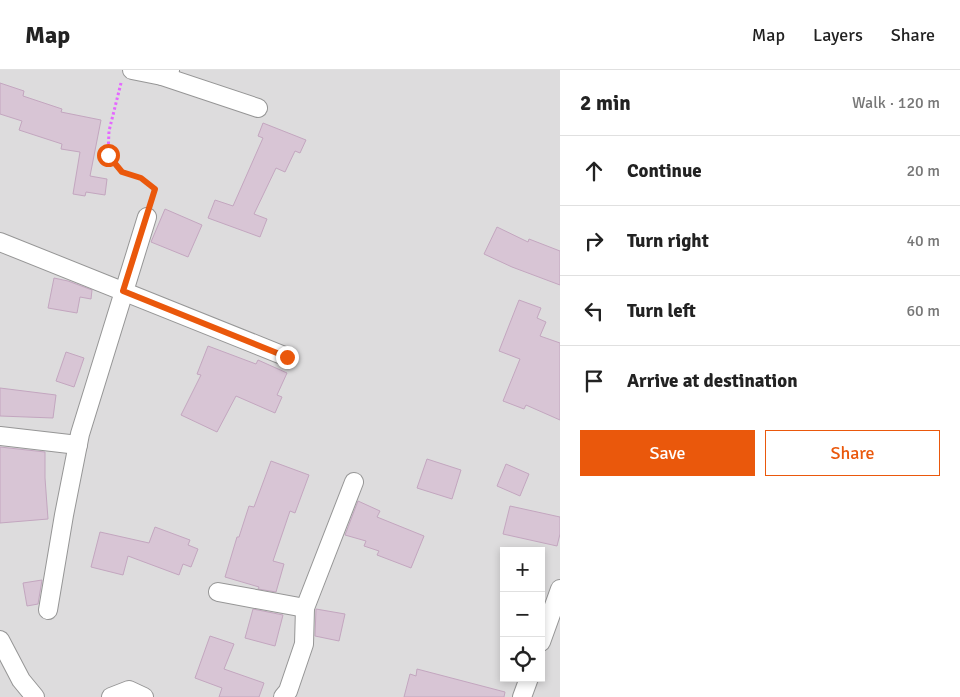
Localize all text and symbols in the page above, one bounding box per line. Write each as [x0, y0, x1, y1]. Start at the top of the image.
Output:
text: Map [25, 20, 70, 50]
text: Map [752, 24, 785, 46]
text: Layers [813, 24, 863, 46]
text: Share [891, 24, 935, 46]
text: 2 min [580, 90, 631, 116]
text: Walk · 120 m [852, 93, 940, 113]
route start [97, 144, 120, 167]
icon: ahead [580, 157, 608, 185]
text: Continue [627, 159, 702, 183]
text: 20 m [906, 161, 940, 181]
icon: right [580, 227, 608, 255]
text: Turn right [627, 229, 709, 253]
text: 40 m [906, 231, 940, 251]
icon: left [580, 297, 608, 325]
text: Turn left [627, 299, 696, 323]
text: 60 m [906, 301, 940, 321]
route end [276, 346, 299, 369]
icon: arrive [580, 367, 608, 395]
text: Arrive at destination [627, 369, 798, 393]
button: Save [580, 430, 755, 476]
button: Share [765, 430, 940, 476]
map controls [500, 547, 545, 682]
button: + [500, 547, 545, 592]
button: − [500, 592, 545, 637]
button: locate [500, 637, 545, 682]

